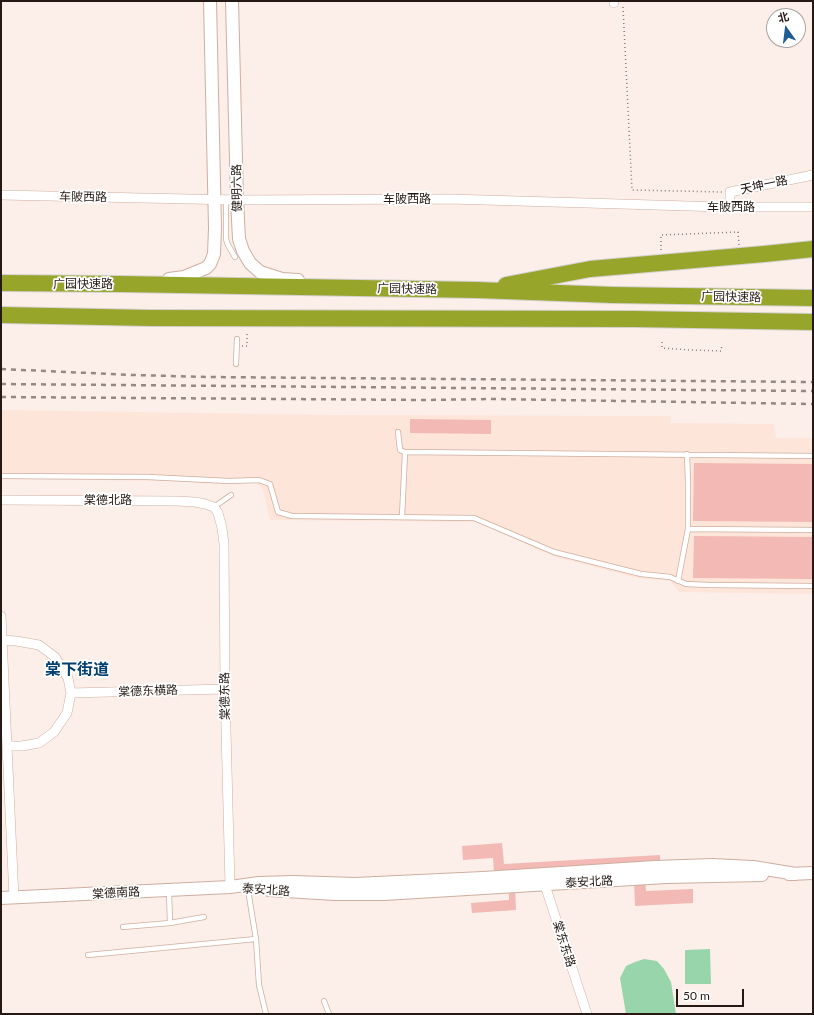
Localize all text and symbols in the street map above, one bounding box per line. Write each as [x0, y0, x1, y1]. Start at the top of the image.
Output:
north arrow [766, 8, 806, 48]
text: 北 [776, 9, 790, 24]
street label: 健明六路 [229, 164, 245, 212]
street label: 天坤一路 [739, 173, 789, 197]
street label: 车陂西路 [59, 189, 107, 205]
street label: 车陂西路 [383, 192, 431, 206]
street label: 车陂西路 [707, 200, 755, 214]
street label: 广园快速路 [53, 277, 113, 291]
street label: 广园快速路 [377, 281, 437, 297]
street label: 广园快速路 [701, 289, 761, 305]
street label: 棠德北路 [84, 493, 132, 507]
district label: 棠下街道 [45, 660, 109, 680]
street label: 棠德东路 [217, 672, 233, 720]
street label: 棠德东横路 [118, 683, 178, 699]
street label: 泰安北路 [565, 874, 613, 890]
street label: 泰安北路 [242, 881, 290, 899]
street label: 棠德南路 [92, 885, 140, 901]
street label: 棠东东路 [550, 919, 578, 969]
scale bar [678, 981, 746, 1007]
text: 50 m [683, 988, 710, 1003]

